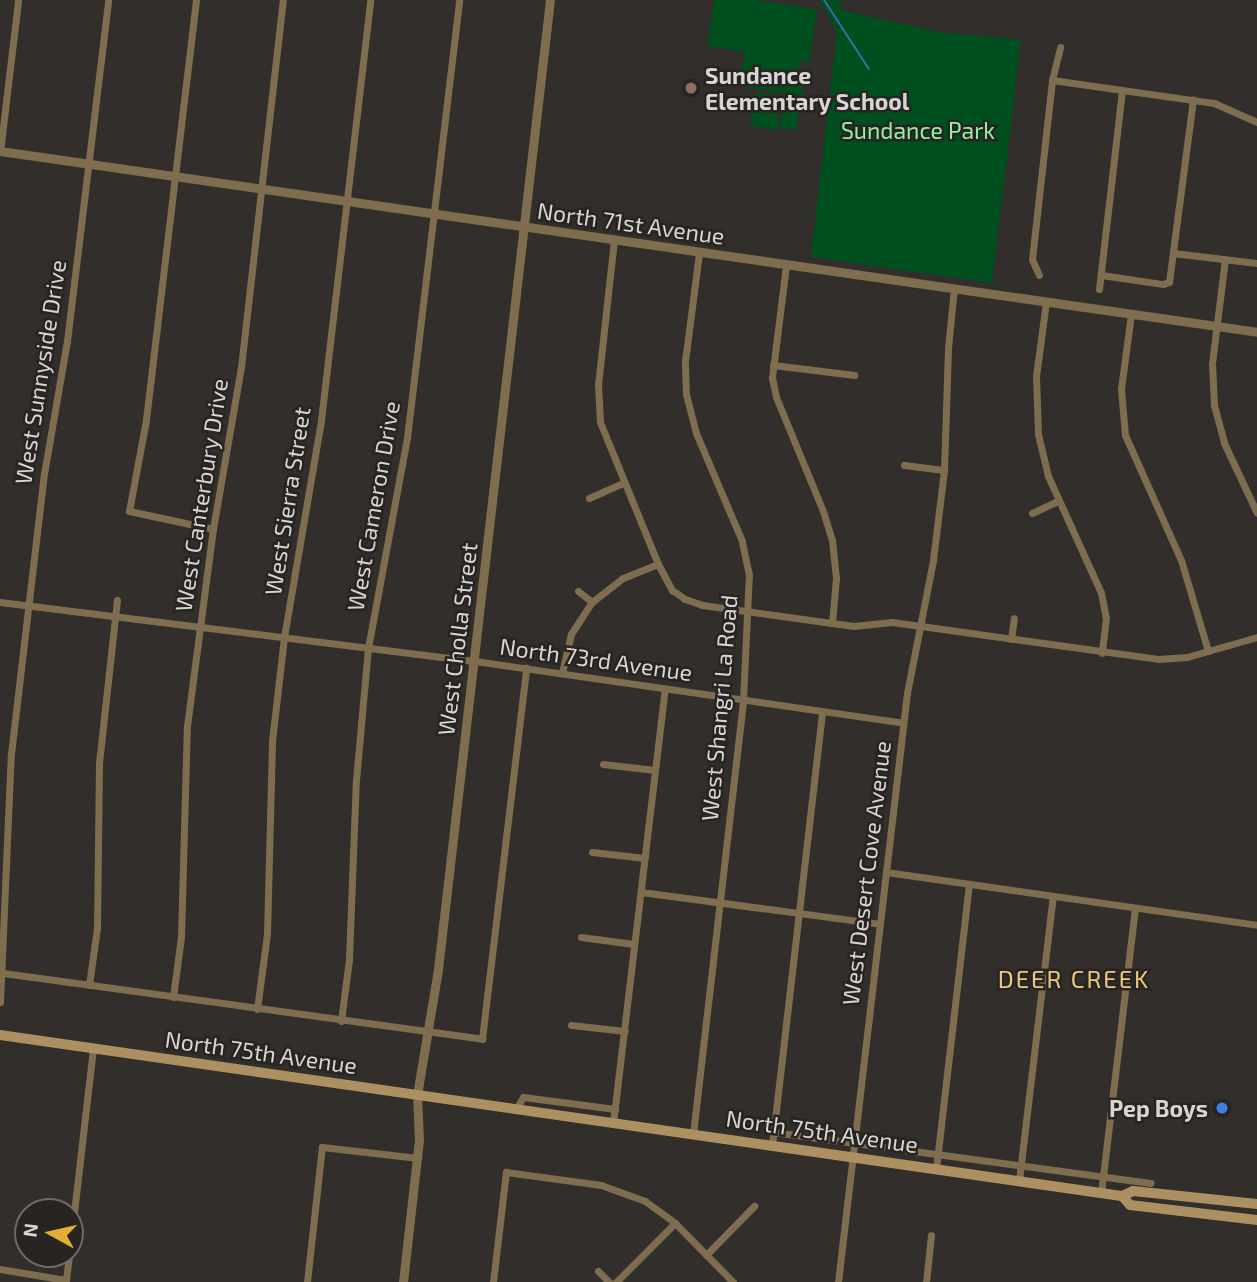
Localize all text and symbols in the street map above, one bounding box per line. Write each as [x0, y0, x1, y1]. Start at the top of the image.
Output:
place label: Sundance Elementary School [705, 61, 910, 115]
marker: Sundance Elementary School [683, 80, 699, 96]
park label: Sundance Park [841, 116, 995, 144]
street label: North 71st Avenue [535, 196, 727, 250]
street label: West Sunnyside Drive [9, 258, 71, 486]
street label: West Canterbury Drive [169, 376, 233, 614]
street label: West Cameron Drive [341, 399, 405, 613]
street label: West Sierra Street [258, 405, 316, 597]
street label: West Cholla Street [431, 541, 483, 737]
street label: West Shangri La Road [695, 594, 743, 822]
street label: North 73rd Avenue [498, 632, 694, 686]
street label: West Desert Cove Avenue [836, 739, 896, 1007]
district label: DEER CREEK [999, 965, 1149, 993]
street label: North 75th Avenue [163, 1025, 359, 1079]
place label: Pep Boys [1109, 1094, 1208, 1122]
marker: Pep Boys [1214, 1100, 1230, 1116]
street label: North 75th Avenue [724, 1104, 920, 1158]
north arrow [14, 1198, 84, 1268]
text: N [17, 1222, 42, 1239]

